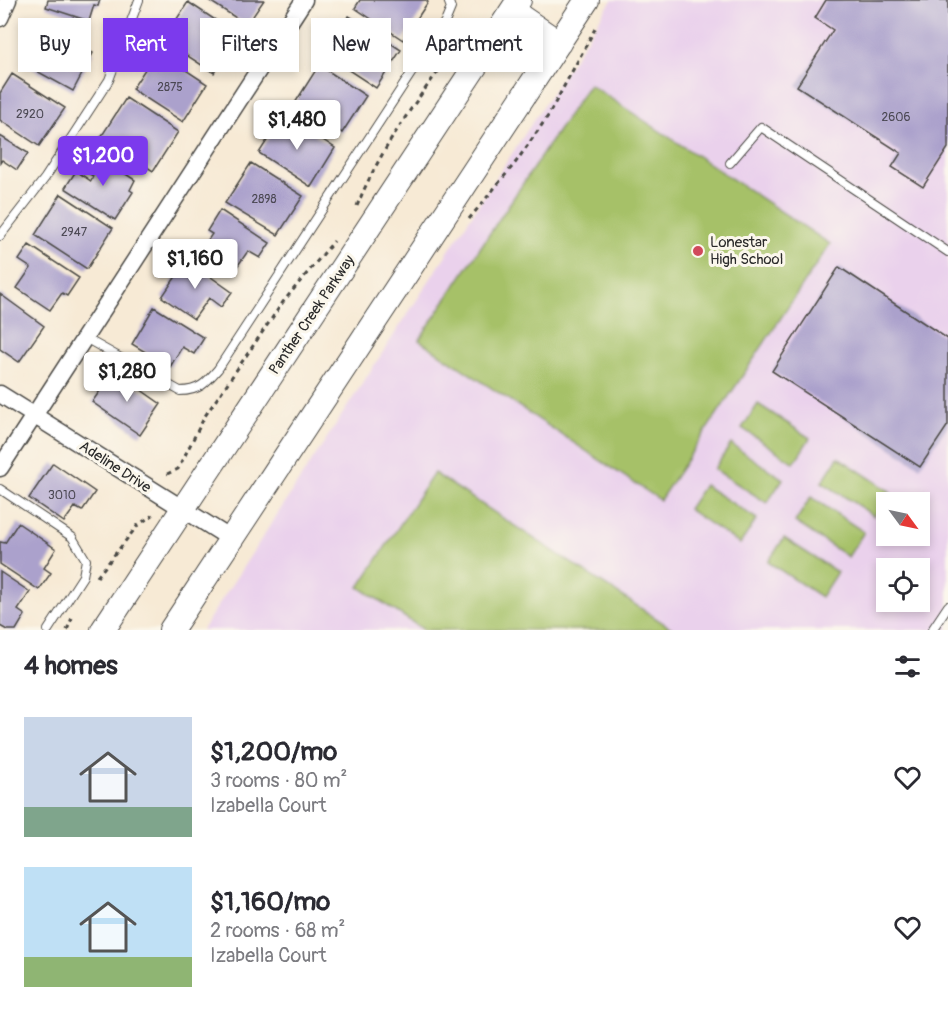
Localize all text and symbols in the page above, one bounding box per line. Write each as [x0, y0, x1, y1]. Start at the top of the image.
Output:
chip: Buy [18, 18, 91, 72]
chip: Rent [103, 18, 188, 72]
chip: Filters [200, 18, 299, 72]
chip: New [311, 18, 391, 72]
chip: Apartment [403, 18, 543, 72]
house number: 2875 [157, 80, 183, 95]
pin: $1,480 [248, 100, 346, 151]
house number: 2920 [16, 107, 44, 122]
text: $1,480 [267, 107, 327, 132]
house number: 2606 [882, 110, 910, 125]
pin: $1,200 [54, 136, 152, 187]
text: $1,200 [72, 143, 134, 168]
house number: 2898 [252, 192, 276, 207]
house number: 2947 [61, 225, 88, 240]
place label: Lonestar High School [710, 233, 783, 269]
pin: $1,160 [146, 239, 244, 290]
marker: Lonestar High School [691, 244, 705, 258]
text: $1,160 [167, 246, 223, 271]
street label: Panther Creek Parkway [265, 251, 359, 378]
pin: $1,280 [78, 352, 176, 403]
text: $1,280 [98, 359, 156, 384]
street label: Adeline Drive [75, 437, 155, 498]
house number: 3010 [48, 488, 76, 503]
north arrow [876, 492, 930, 546]
map controls [876, 492, 930, 612]
button: locate [876, 558, 930, 612]
text: 4 homes [24, 650, 118, 682]
icon: filters [891, 650, 924, 683]
text: $1,200/mo [210, 736, 337, 768]
icon: home [72, 741, 144, 813]
icon: heart [891, 761, 924, 794]
text: 3 rooms · 80 m² [210, 768, 347, 793]
text: Izabella Court [210, 793, 327, 818]
text: $1,160/mo [210, 886, 330, 918]
icon: home [72, 891, 144, 963]
icon: heart [891, 911, 924, 944]
text: 2 rooms · 68 m² [210, 918, 345, 943]
text: Izabella Court [210, 943, 327, 968]

